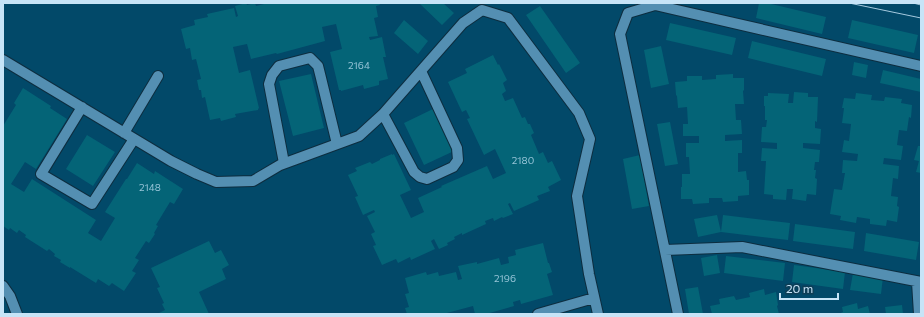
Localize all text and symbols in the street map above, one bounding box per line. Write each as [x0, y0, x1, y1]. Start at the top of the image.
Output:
house number: 2164 [348, 59, 370, 71]
house number: 2180 [512, 154, 534, 166]
house number: 2148 [139, 181, 161, 193]
house number: 2196 [494, 272, 516, 284]
scale bar [780, 275, 838, 301]
text: 20 m [786, 281, 813, 295]

